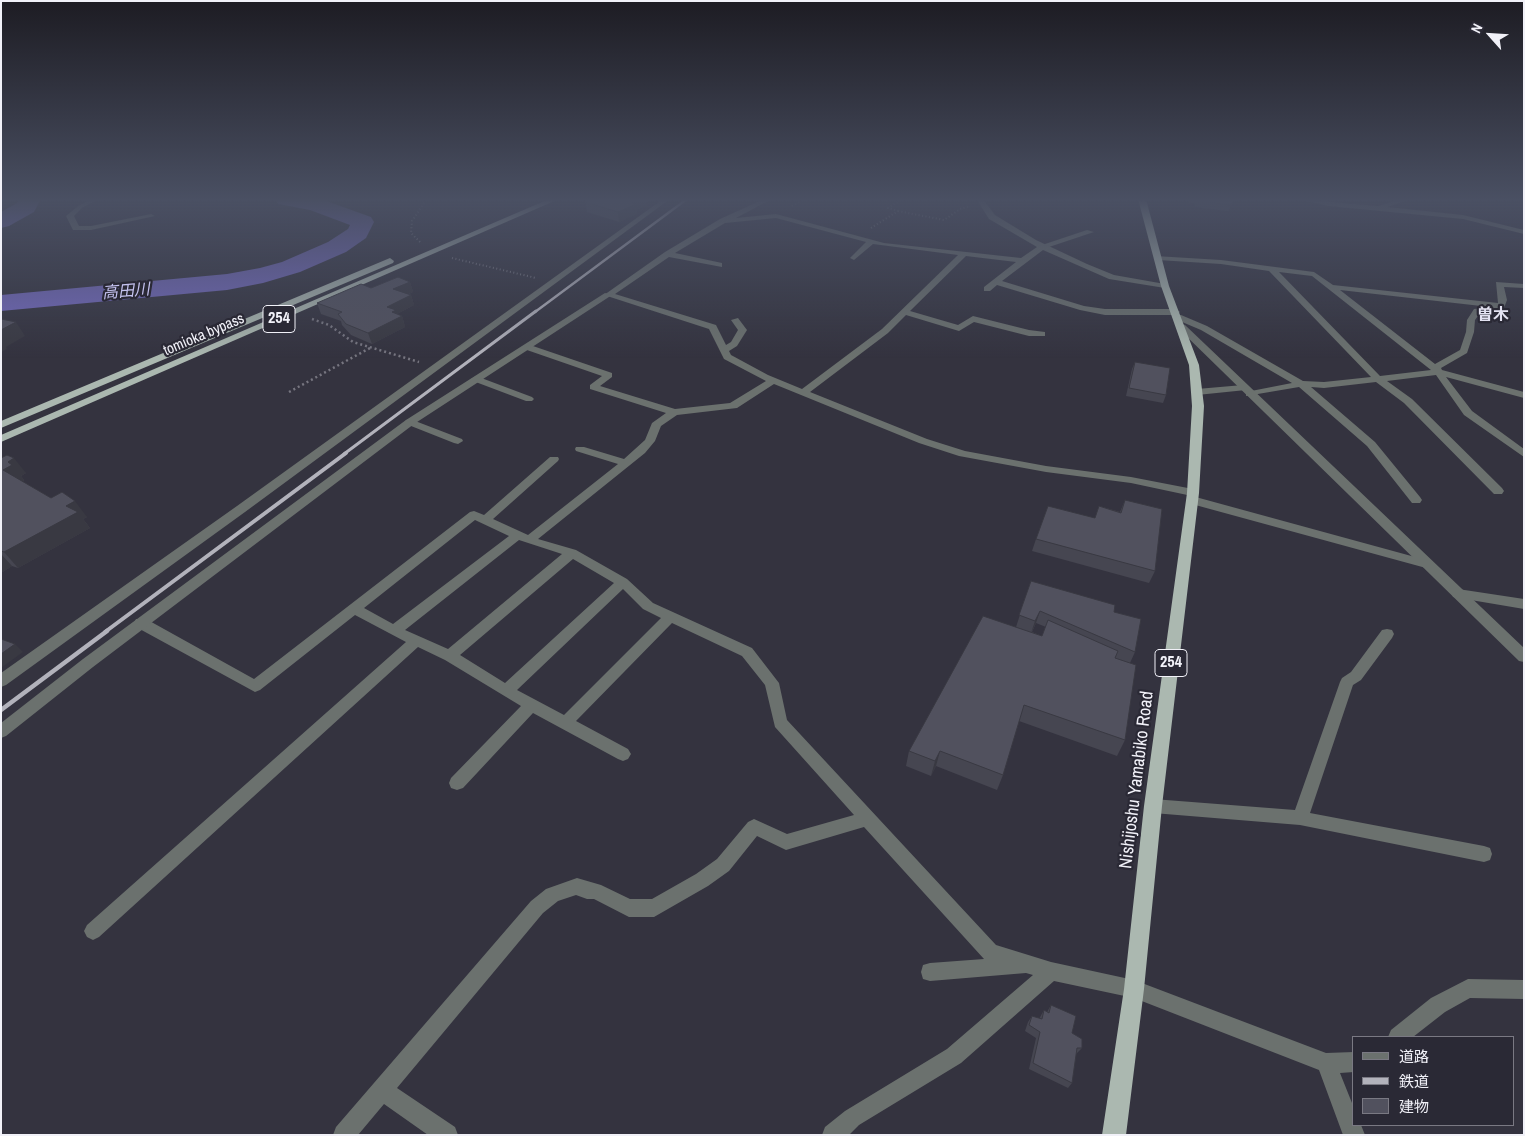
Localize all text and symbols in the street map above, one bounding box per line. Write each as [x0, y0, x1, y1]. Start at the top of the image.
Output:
north arrow [1465, 10, 1515, 60]
text: N [1467, 21, 1486, 36]
water label: 高田川 [101, 280, 151, 304]
road number: 254 [263, 306, 295, 332]
district label: 曽木 [1477, 306, 1509, 326]
street label: tomioka bypass [161, 310, 247, 360]
road number: 254 [1155, 650, 1187, 676]
street label: Nishijoshu Yamabiko Road [1115, 690, 1159, 870]
legend [1352, 1036, 1515, 1126]
text: 道路 [1399, 1046, 1429, 1067]
text: 鉄道 [1399, 1071, 1429, 1092]
text: 建物 [1399, 1096, 1429, 1117]

